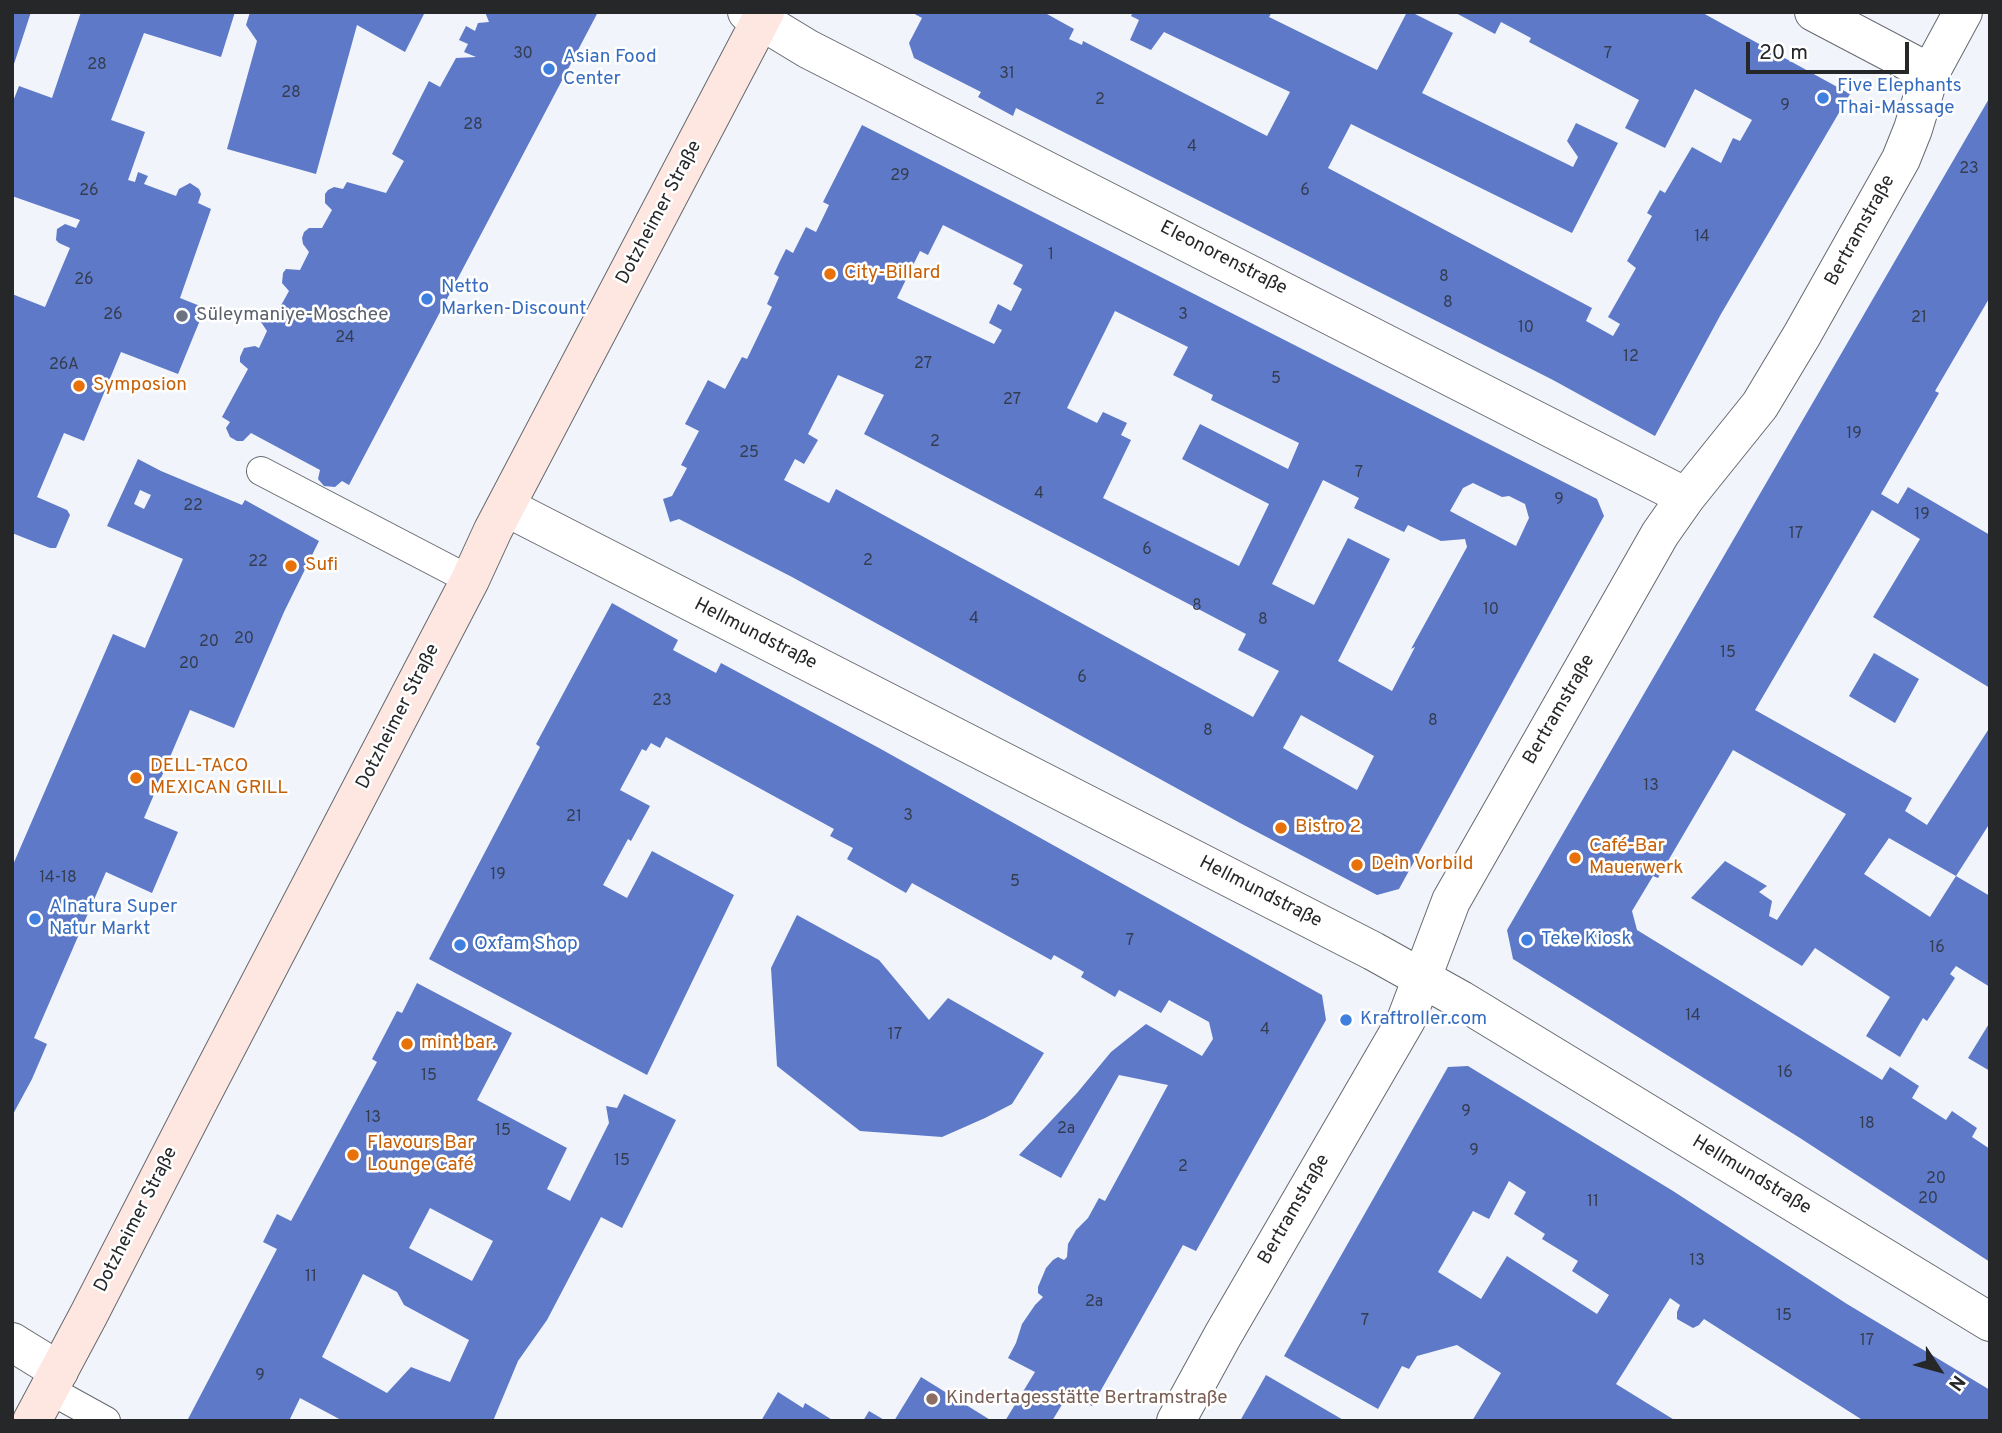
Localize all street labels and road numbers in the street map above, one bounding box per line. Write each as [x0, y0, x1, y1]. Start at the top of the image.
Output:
street label: Dotzheimer Straße [612, 137, 708, 289]
street label: Bertramstraße [1821, 172, 1901, 290]
street label: Eleonorenstraße [1156, 217, 1290, 301]
street label: Hellmundstraße [690, 594, 820, 676]
street label: Dotzheimer Straße [353, 641, 445, 793]
street label: Bertramstraße [1519, 651, 1601, 769]
street label: Hellmundstraße [1195, 852, 1325, 934]
street label: Hellmundstraße [1687, 1131, 1815, 1221]
street label: Dotzheimer Straße [91, 1144, 183, 1296]
street label: Bertramstraße [1254, 1151, 1336, 1269]

